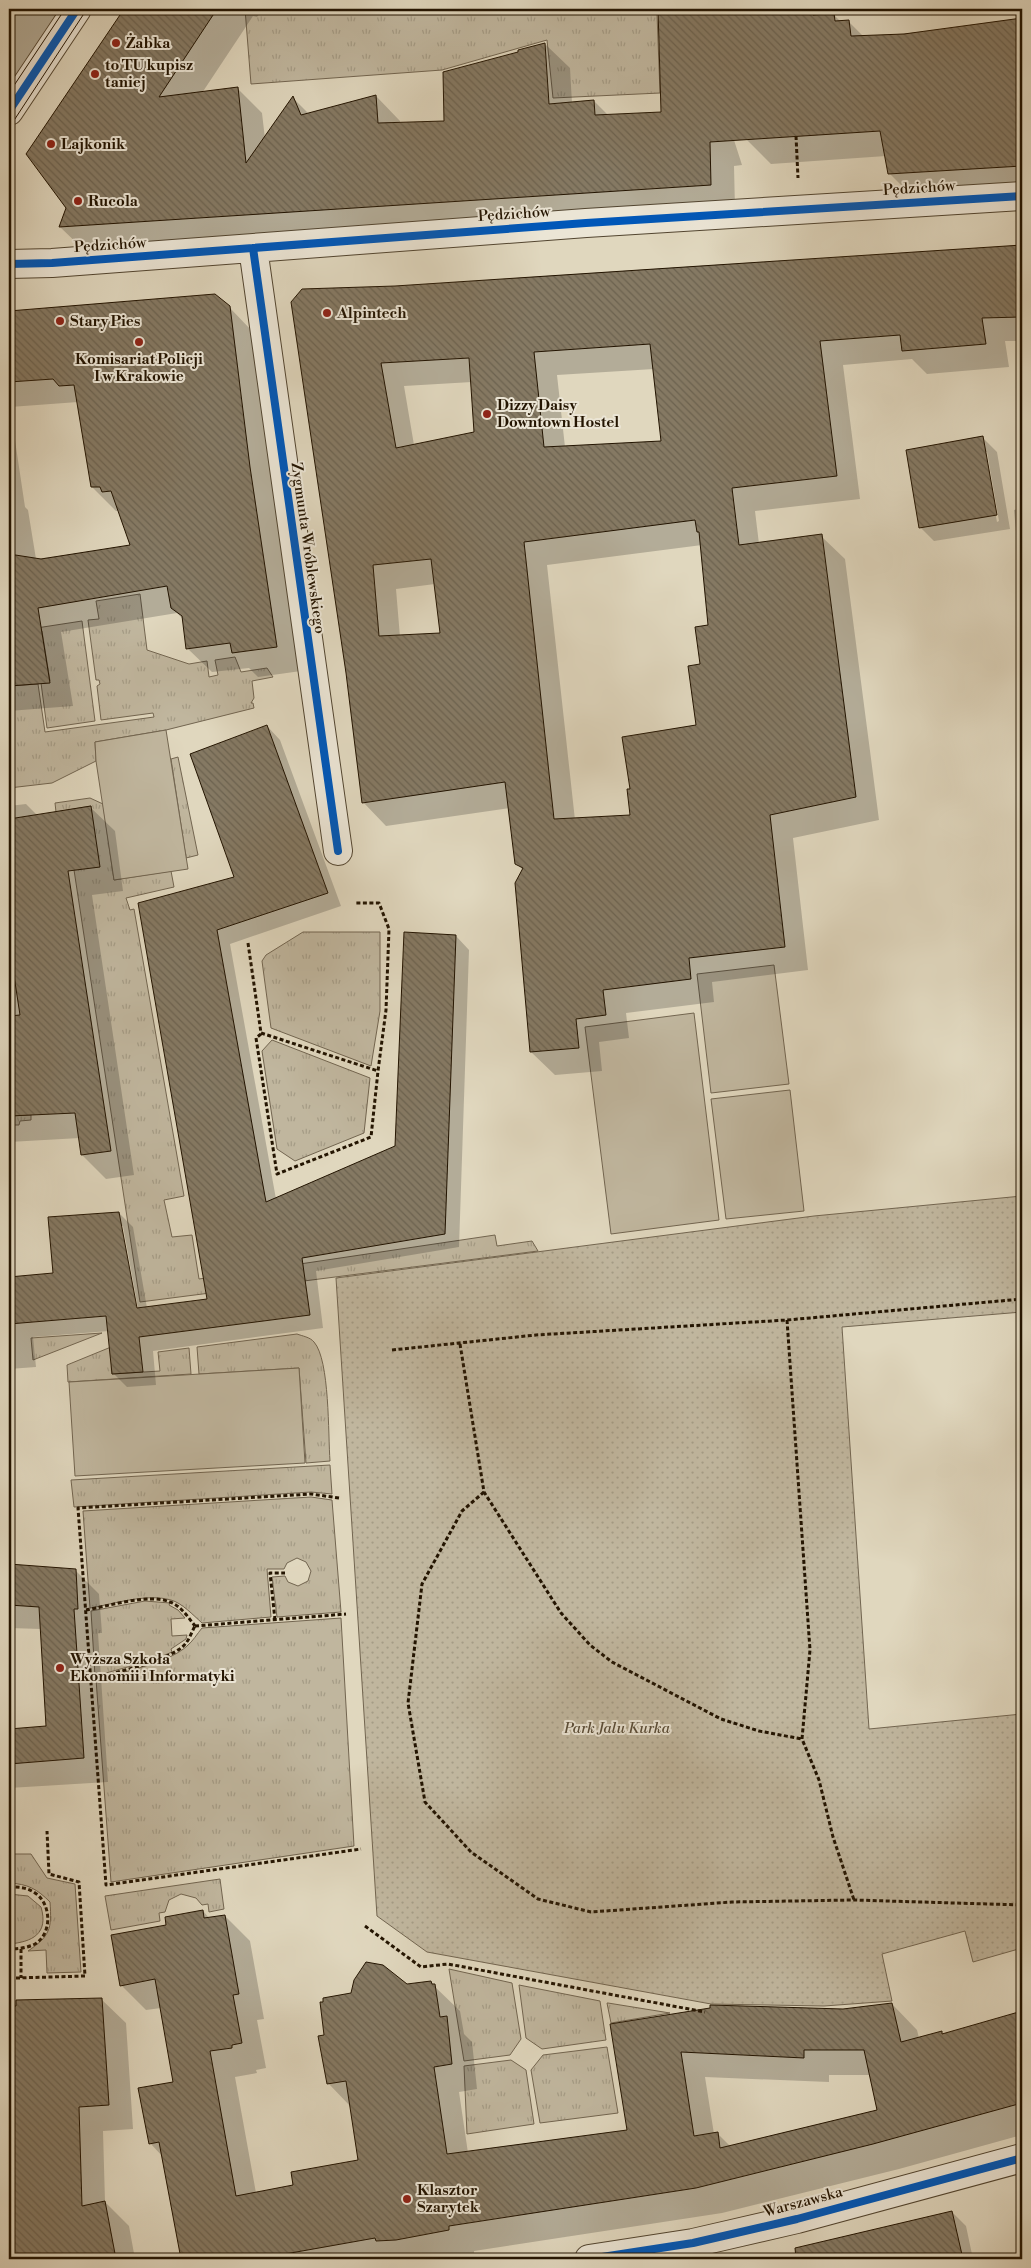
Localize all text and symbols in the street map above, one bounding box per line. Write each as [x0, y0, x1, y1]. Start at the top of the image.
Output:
place label: Żabka [126, 33, 171, 53]
marker: Żabka [110, 37, 122, 49]
place label: to TU kupisz taniej [105, 56, 193, 92]
marker: to TU kupisz taniej [89, 68, 101, 80]
place label: Lajkonik [61, 135, 126, 154]
marker: Lajkonik [45, 138, 57, 150]
street label: Pędzichów [882, 176, 956, 200]
place label: Rucola [88, 192, 139, 211]
marker: Rucola [72, 195, 84, 207]
street label: Pędzichów [477, 202, 551, 226]
street label: Pędzichów [73, 233, 147, 257]
place label: Alpintech [336, 304, 407, 323]
marker: Alpintech [321, 307, 333, 319]
place label: Stary Pies [70, 312, 140, 331]
marker: Stary Pies [54, 315, 66, 327]
marker: Komisariat Policji I w Krakowie [133, 336, 145, 348]
place label: Komisariat Policji I w Krakowie [75, 350, 203, 386]
place label: Dizzy Daisy Downtown Hostel [497, 396, 619, 432]
marker: Dizzy Daisy Downtown Hostel [481, 408, 493, 420]
street label: Zygmunta Wróblewskiego [287, 461, 329, 635]
place label: Wyższa Szkoła Ekonomii i Informatyki [69, 1650, 235, 1686]
marker: Wyższa Szkoła Ekonomii i Informatyki [54, 1662, 66, 1674]
park label: Park Jalu Kurka [563, 1719, 671, 1738]
place label: Klasztor Szarytek [417, 2181, 480, 2217]
street label: Warszawska [760, 2182, 845, 2222]
marker: Klasztor Szarytek [401, 2193, 413, 2205]

